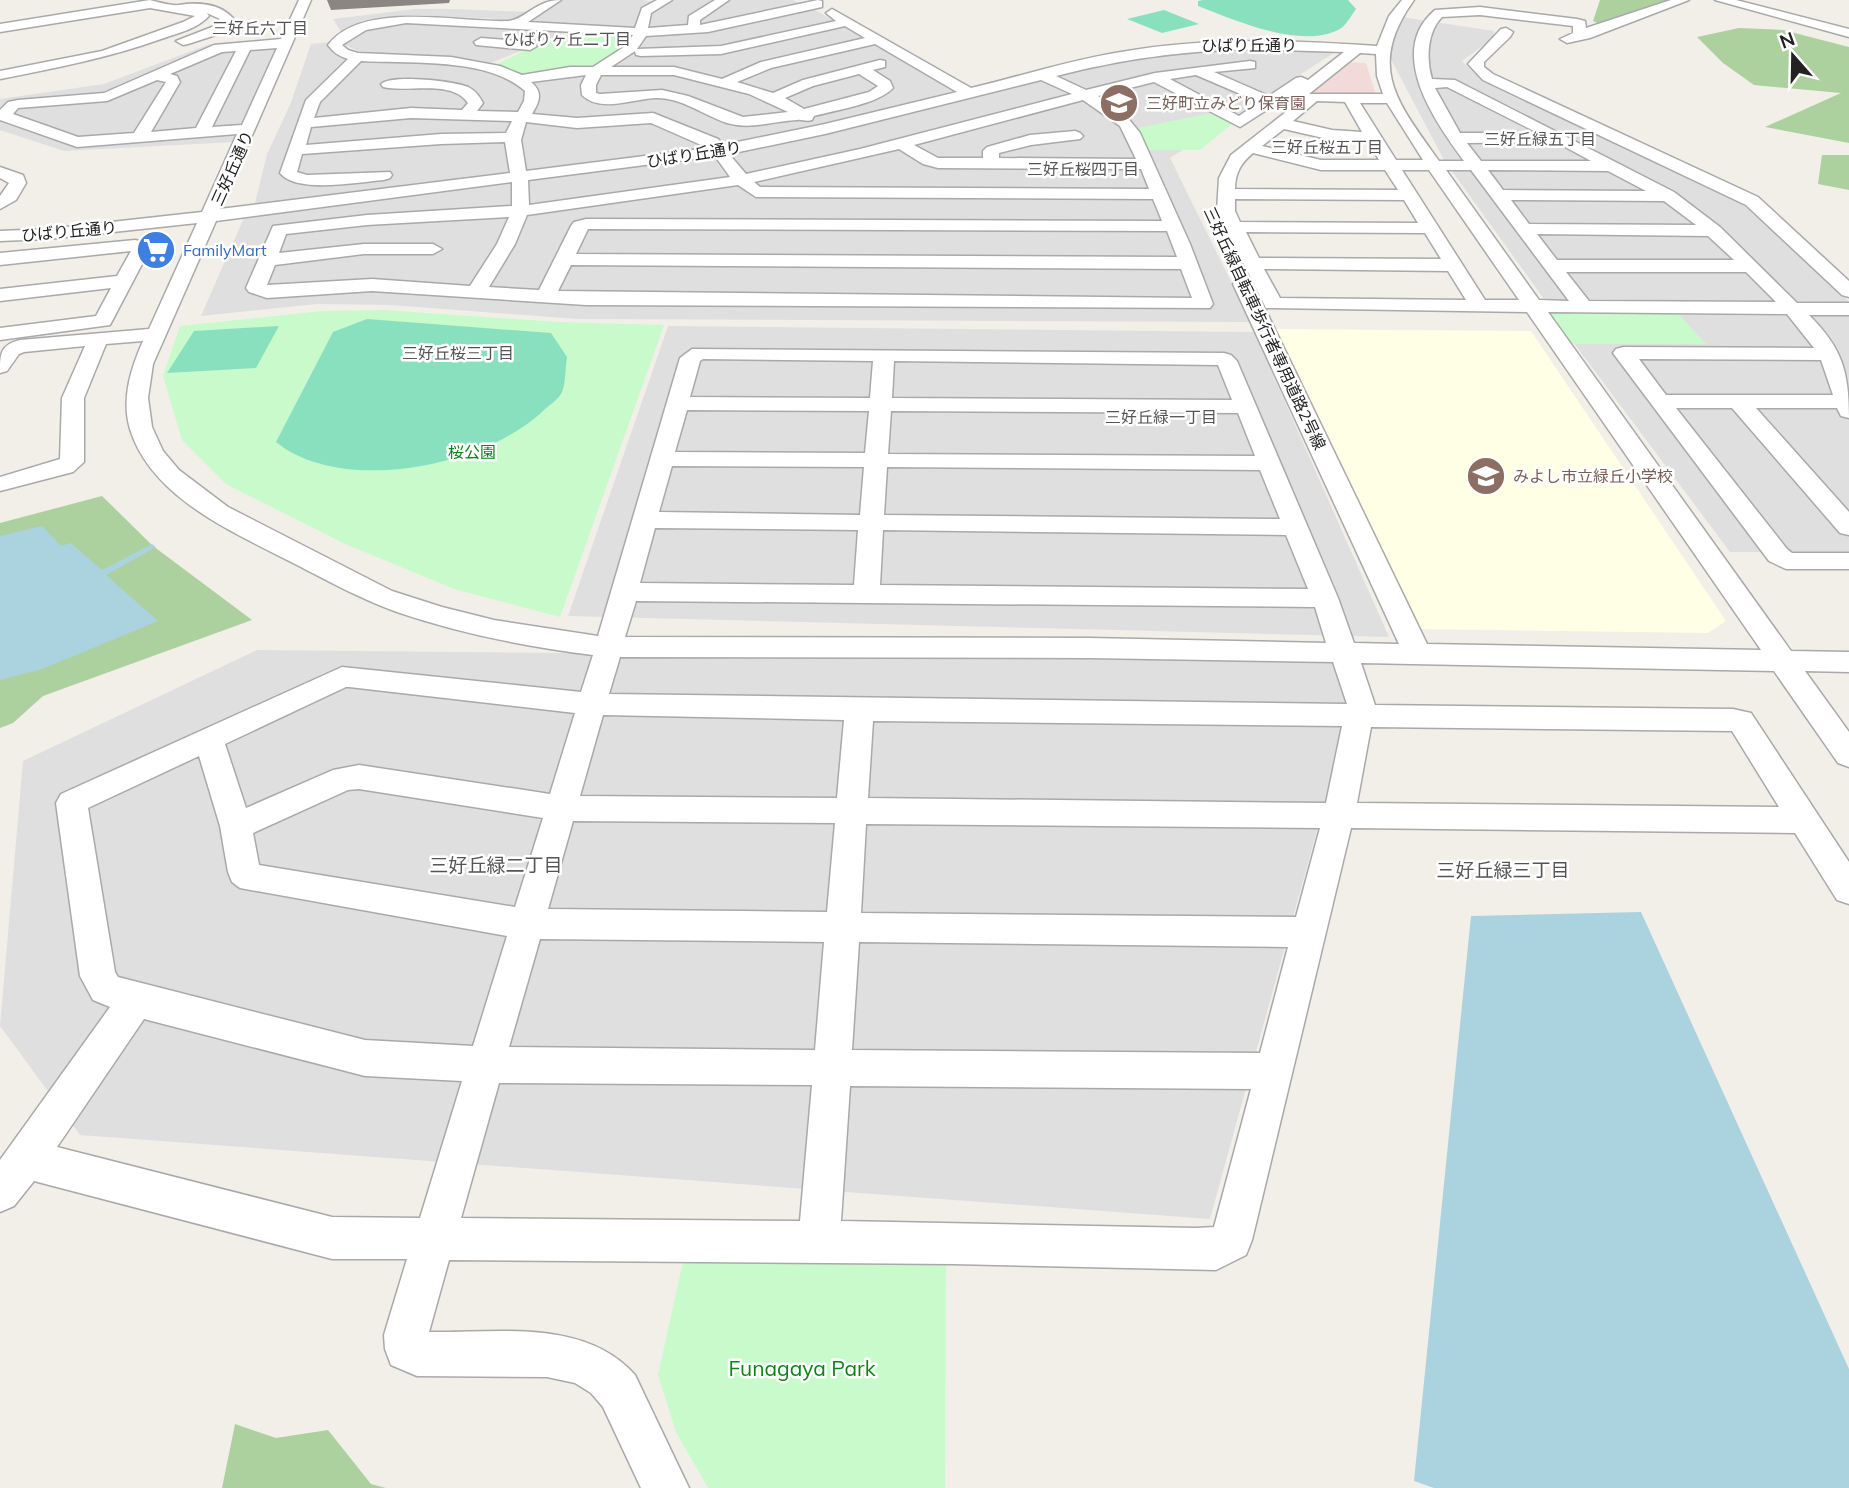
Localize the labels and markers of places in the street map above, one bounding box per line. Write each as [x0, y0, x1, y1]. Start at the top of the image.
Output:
school or university icon: 三好町立みどり保育園 [1098, 82, 1140, 124]
place label: 三好町立みどり保育園 [1146, 93, 1306, 113]
supermarket icon: FamilyMart [135, 229, 177, 271]
place label: FamilyMart [183, 240, 267, 260]
school or university icon: みよし市立緑丘小学校 [1465, 455, 1507, 497]
place label: みよし市立緑丘小学校 [1513, 466, 1673, 486]

